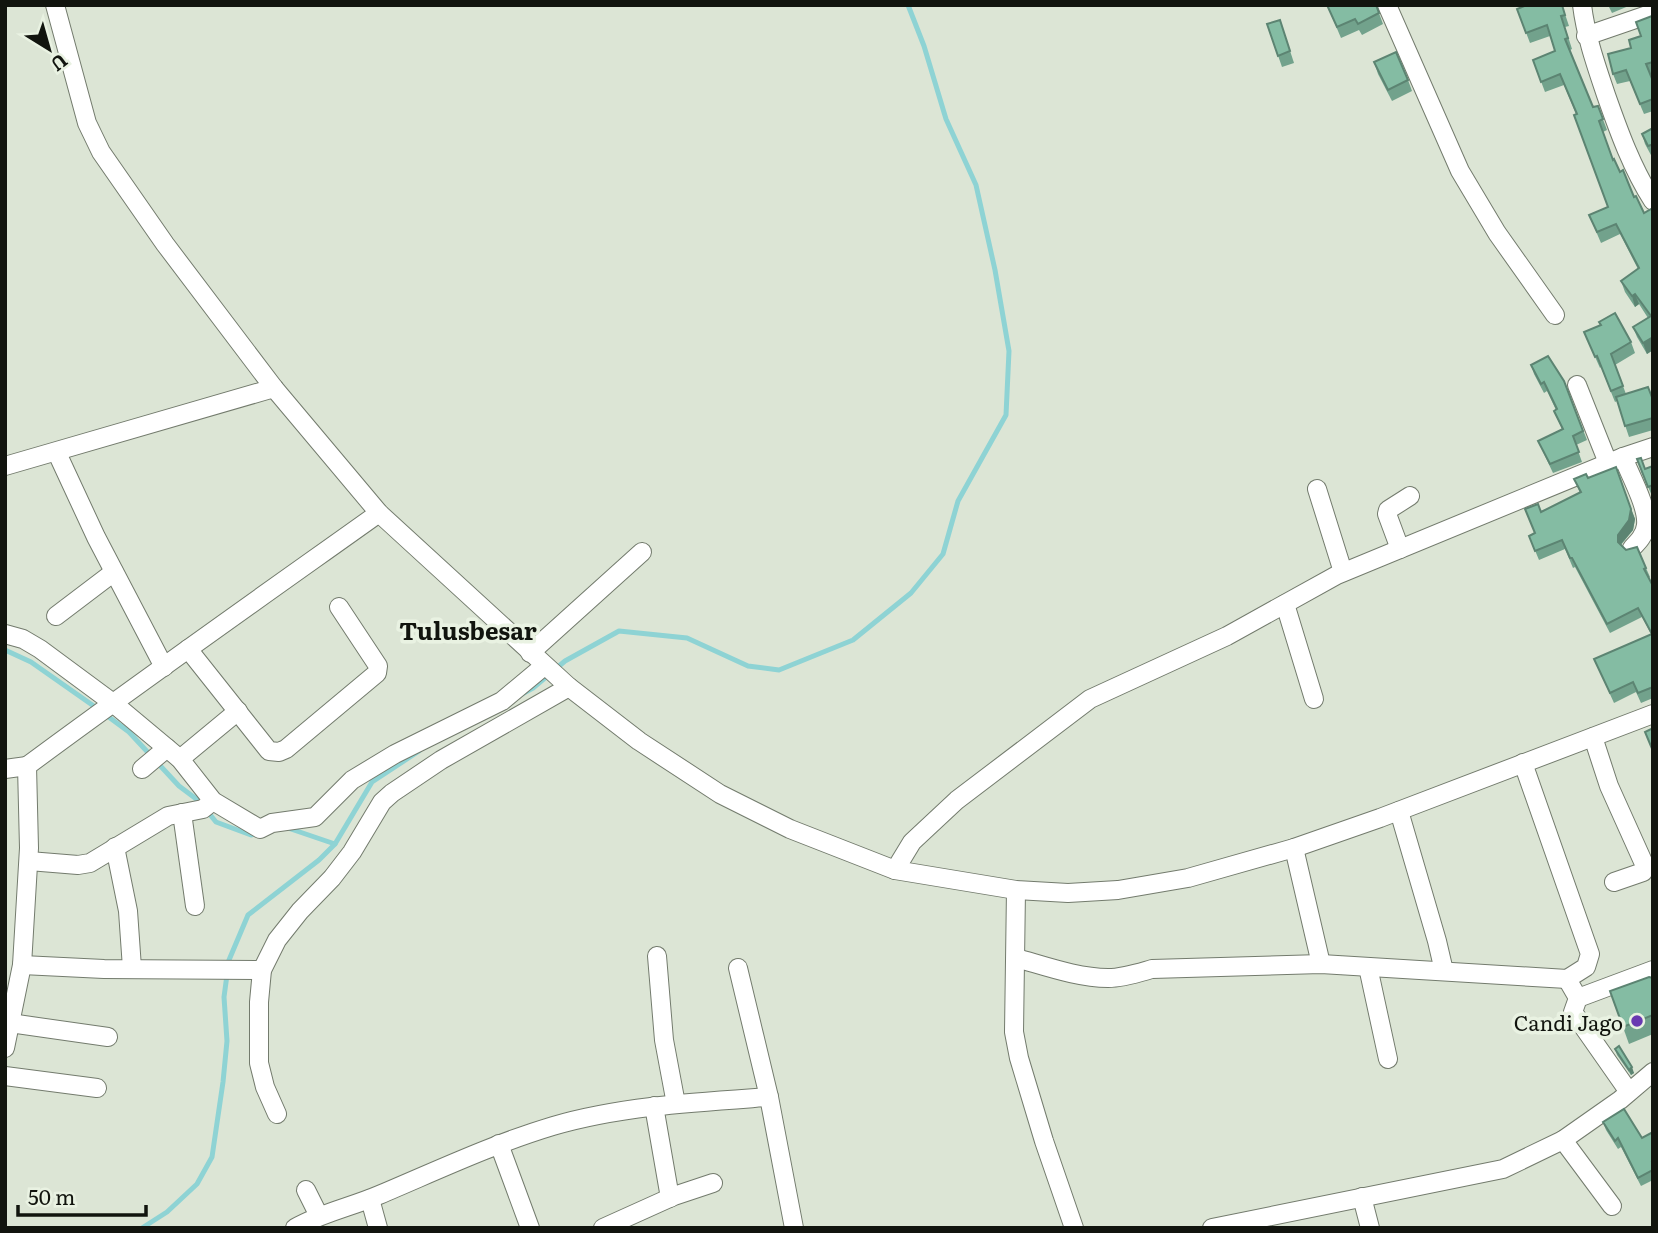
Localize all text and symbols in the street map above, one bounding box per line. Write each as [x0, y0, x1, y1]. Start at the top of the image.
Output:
north arrow [14, 14, 84, 84]
text: U [45, 48, 74, 79]
district label: Tulusbesar [399, 612, 537, 647]
place label: Candi Jago [1514, 1006, 1623, 1037]
marker: Candi Jago [1629, 1013, 1645, 1029]
scale bar [18, 1174, 145, 1218]
text: 50 m [28, 1180, 75, 1211]

